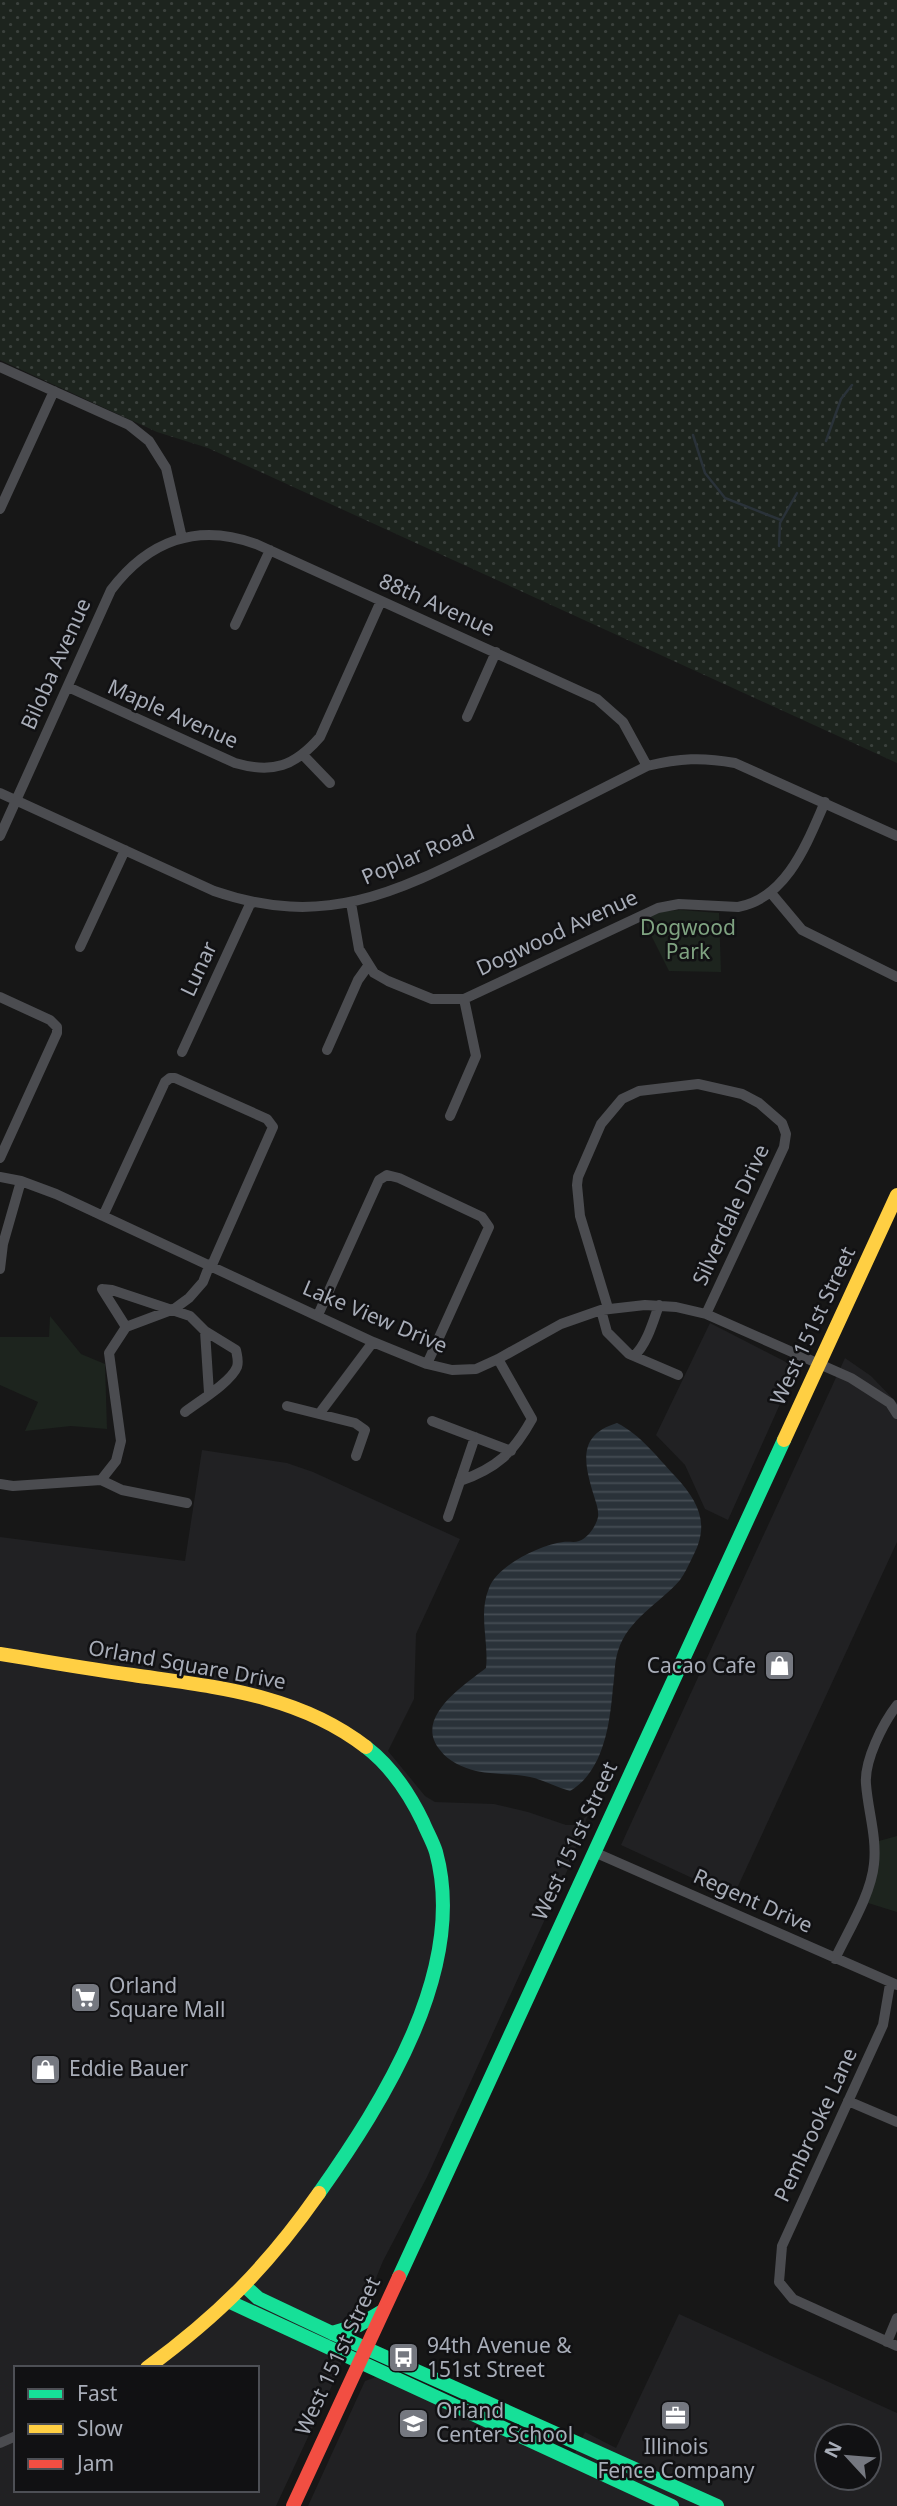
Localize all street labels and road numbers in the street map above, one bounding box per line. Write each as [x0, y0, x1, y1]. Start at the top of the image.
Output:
street label: 88th Avenue [375, 566, 500, 642]
street label: Biloba Avenue [14, 593, 97, 734]
street label: Maple Avenue [104, 672, 243, 754]
street label: Poplar Road [357, 818, 478, 890]
street label: Dogwood Avenue [471, 882, 642, 982]
street label: Lunar [173, 936, 223, 1001]
street label: Silverdale Drive [685, 1140, 775, 1290]
street label: West 151st Street [763, 1241, 861, 1409]
street label: Lake View Drive [299, 1273, 452, 1359]
street label: Orland Square Drive [86, 1633, 288, 1695]
street label: West 151st Street [525, 1756, 623, 1924]
street label: Regent Drive [689, 1861, 817, 1939]
street label: Pembrooke Lane [767, 2043, 863, 2206]
street label: West 151st Street [288, 2271, 386, 2439]

